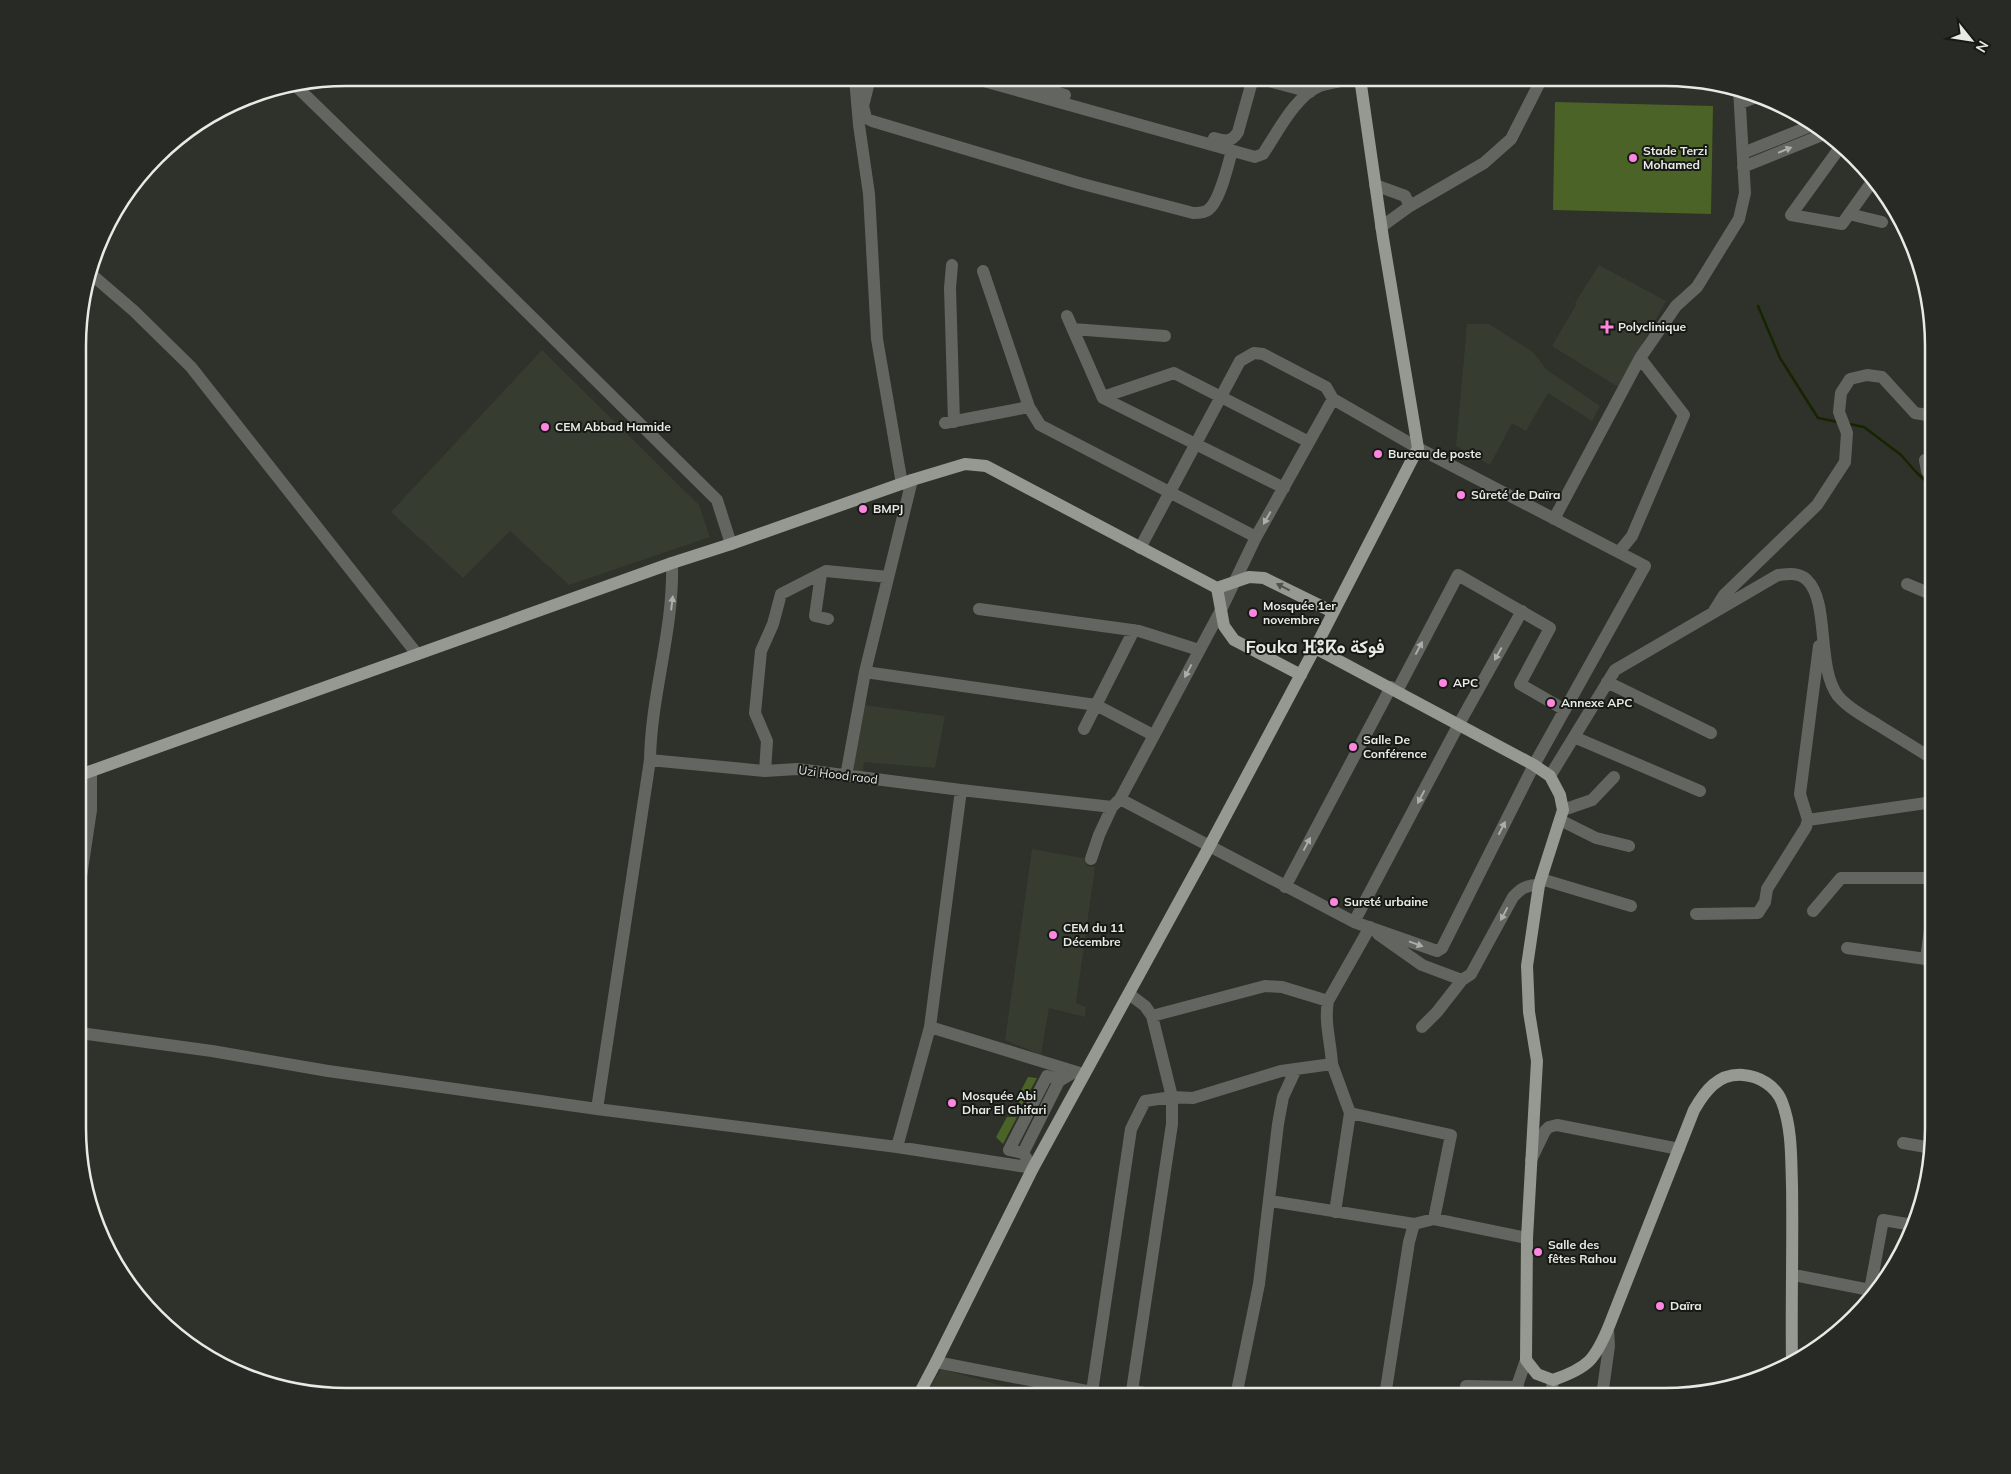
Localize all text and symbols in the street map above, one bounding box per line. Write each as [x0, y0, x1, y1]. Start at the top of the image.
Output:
north arrow [1946, 15, 1996, 65]
text: N [1972, 37, 1993, 56]
place label: Stade Terzi Mohamed [1643, 143, 1707, 172]
one-way arrow [1778, 146, 1793, 153]
marker: Stade Terzi Mohamed [1627, 152, 1639, 164]
place label: Polyclinique [1618, 319, 1687, 334]
marker: Polyclinique [1600, 320, 1614, 334]
place label: CEM Abbad Hamide [555, 419, 671, 434]
marker: CEM Abbad Hamide [539, 421, 551, 433]
place label: Bureau de poste [1388, 446, 1482, 461]
marker: Bureau de poste [1372, 448, 1384, 460]
place label: Sûreté de Daïra [1471, 487, 1561, 502]
marker: Sûreté de Daïra [1455, 489, 1467, 501]
place label: BMPJ [873, 501, 903, 516]
marker: BMPJ [857, 503, 869, 515]
one-way arrow [1262, 511, 1271, 525]
one-way arrow [1275, 583, 1290, 591]
one-way arrow [668, 595, 676, 611]
place label: Mosquée 1er novembre [1263, 598, 1336, 627]
marker: Mosquée 1er novembre [1247, 607, 1259, 619]
district label: Fouka ⴼⵓⴽⴰ فوكة [1245, 635, 1385, 658]
one-way arrow [1415, 640, 1423, 655]
one-way arrow [1494, 647, 1502, 661]
one-way arrow [1183, 664, 1192, 677]
place label: APC [1453, 675, 1478, 690]
marker: APC [1437, 677, 1449, 689]
place label: Annexe APC [1561, 695, 1632, 710]
marker: Annexe APC [1545, 697, 1557, 709]
place label: Salle De Conférence [1363, 732, 1427, 761]
marker: Salle De Conférence [1347, 741, 1359, 753]
street label: Uzi Hood raod [798, 762, 879, 787]
one-way arrow [1416, 790, 1425, 803]
one-way arrow [1498, 821, 1506, 835]
one-way arrow [1303, 837, 1312, 851]
place label: Sureté urbaine [1344, 894, 1429, 909]
marker: Sureté urbaine [1328, 896, 1340, 908]
one-way arrow [1500, 907, 1508, 921]
place label: CEM du 11 Décembre [1063, 920, 1124, 949]
marker: CEM du 11 Décembre [1047, 929, 1059, 941]
one-way arrow [1408, 941, 1423, 948]
place label: Mosquée Abi Dhar El Ghifari [962, 1088, 1046, 1117]
marker: Mosquée Abi Dhar El Ghifari [946, 1097, 958, 1109]
place label: Salle des fêtes Rahou [1548, 1237, 1616, 1266]
marker: Salle des fêtes Rahou [1532, 1246, 1544, 1258]
place label: Daïra [1670, 1298, 1702, 1313]
marker: Daïra [1654, 1300, 1666, 1312]

